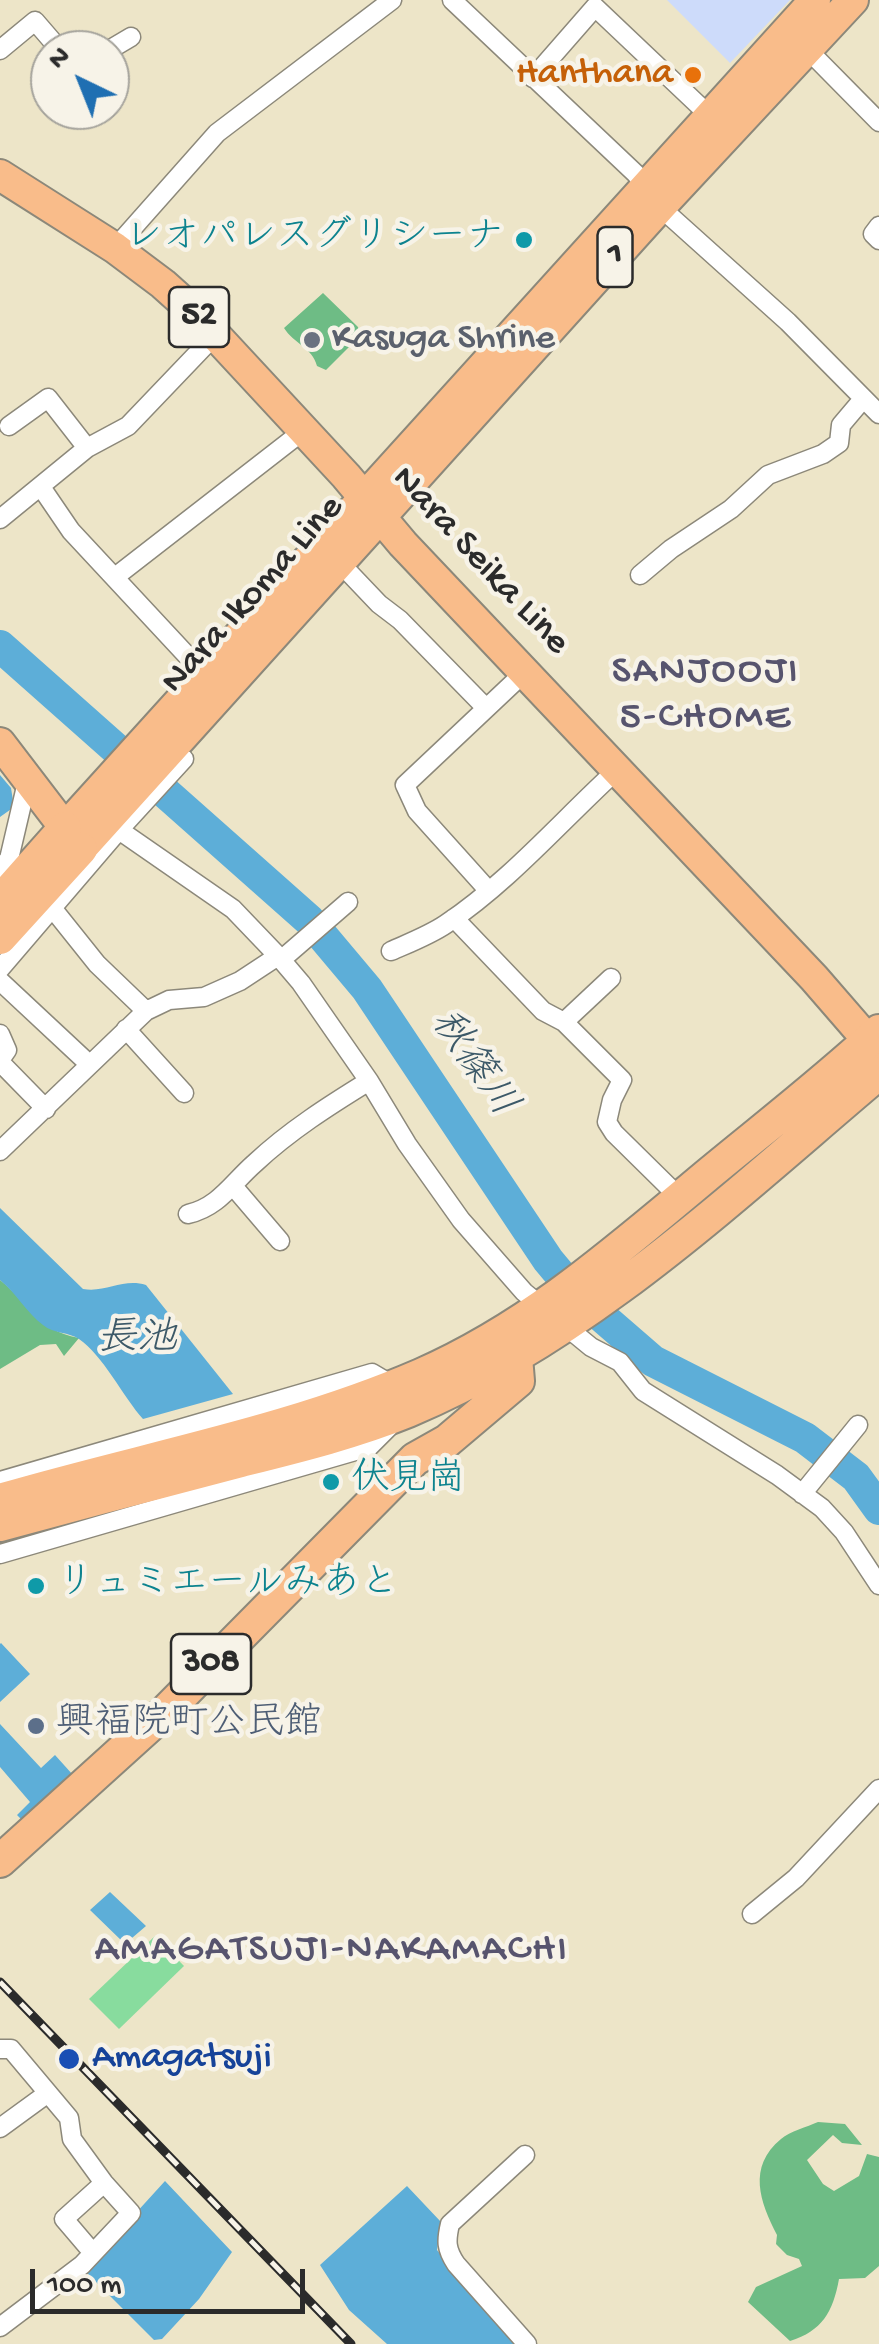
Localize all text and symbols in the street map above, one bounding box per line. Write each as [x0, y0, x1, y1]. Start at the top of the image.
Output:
north arrow [30, 30, 130, 130]
text: N [43, 41, 79, 77]
place label: Hanthana [516, 52, 673, 98]
marker: Hanthana [682, 64, 704, 86]
place label: レオパレスグリシーナ [124, 217, 504, 263]
road number: 1 [598, 227, 632, 287]
marker: レオパレスグリシーナ [513, 229, 535, 251]
road number: 52 [169, 287, 229, 347]
place label: Kasuga Shrine [332, 317, 555, 363]
marker: Kasuga Shrine [301, 329, 323, 351]
street label: Nara Seika Line [380, 458, 578, 666]
street label: Nara Ikoma Line [153, 487, 355, 705]
district label: SANJOOJI 5-CHOME [612, 650, 800, 744]
water label: 秋篠川 [417, 1002, 525, 1128]
water label: 長池 [97, 1318, 177, 1366]
place label: 伏見崗 [351, 1459, 465, 1505]
marker: 伏見崗 [320, 1471, 342, 1493]
place label: リュミエールみあと [56, 1563, 398, 1609]
marker: リュミエールみあと [25, 1575, 47, 1597]
road number: 308 [171, 1634, 251, 1694]
place label: 興福院町公民館 [56, 1703, 322, 1749]
marker: 興福院町公民館 [25, 1715, 47, 1737]
district label: AMAGATSUJI-NAKAMACHI [95, 1928, 569, 1976]
place label: Amagatsuji [92, 2036, 272, 2082]
marker: Amagatsuji [56, 2046, 82, 2072]
scale bar [35, 2249, 310, 2311]
text: 100 m [47, 2269, 122, 2304]

